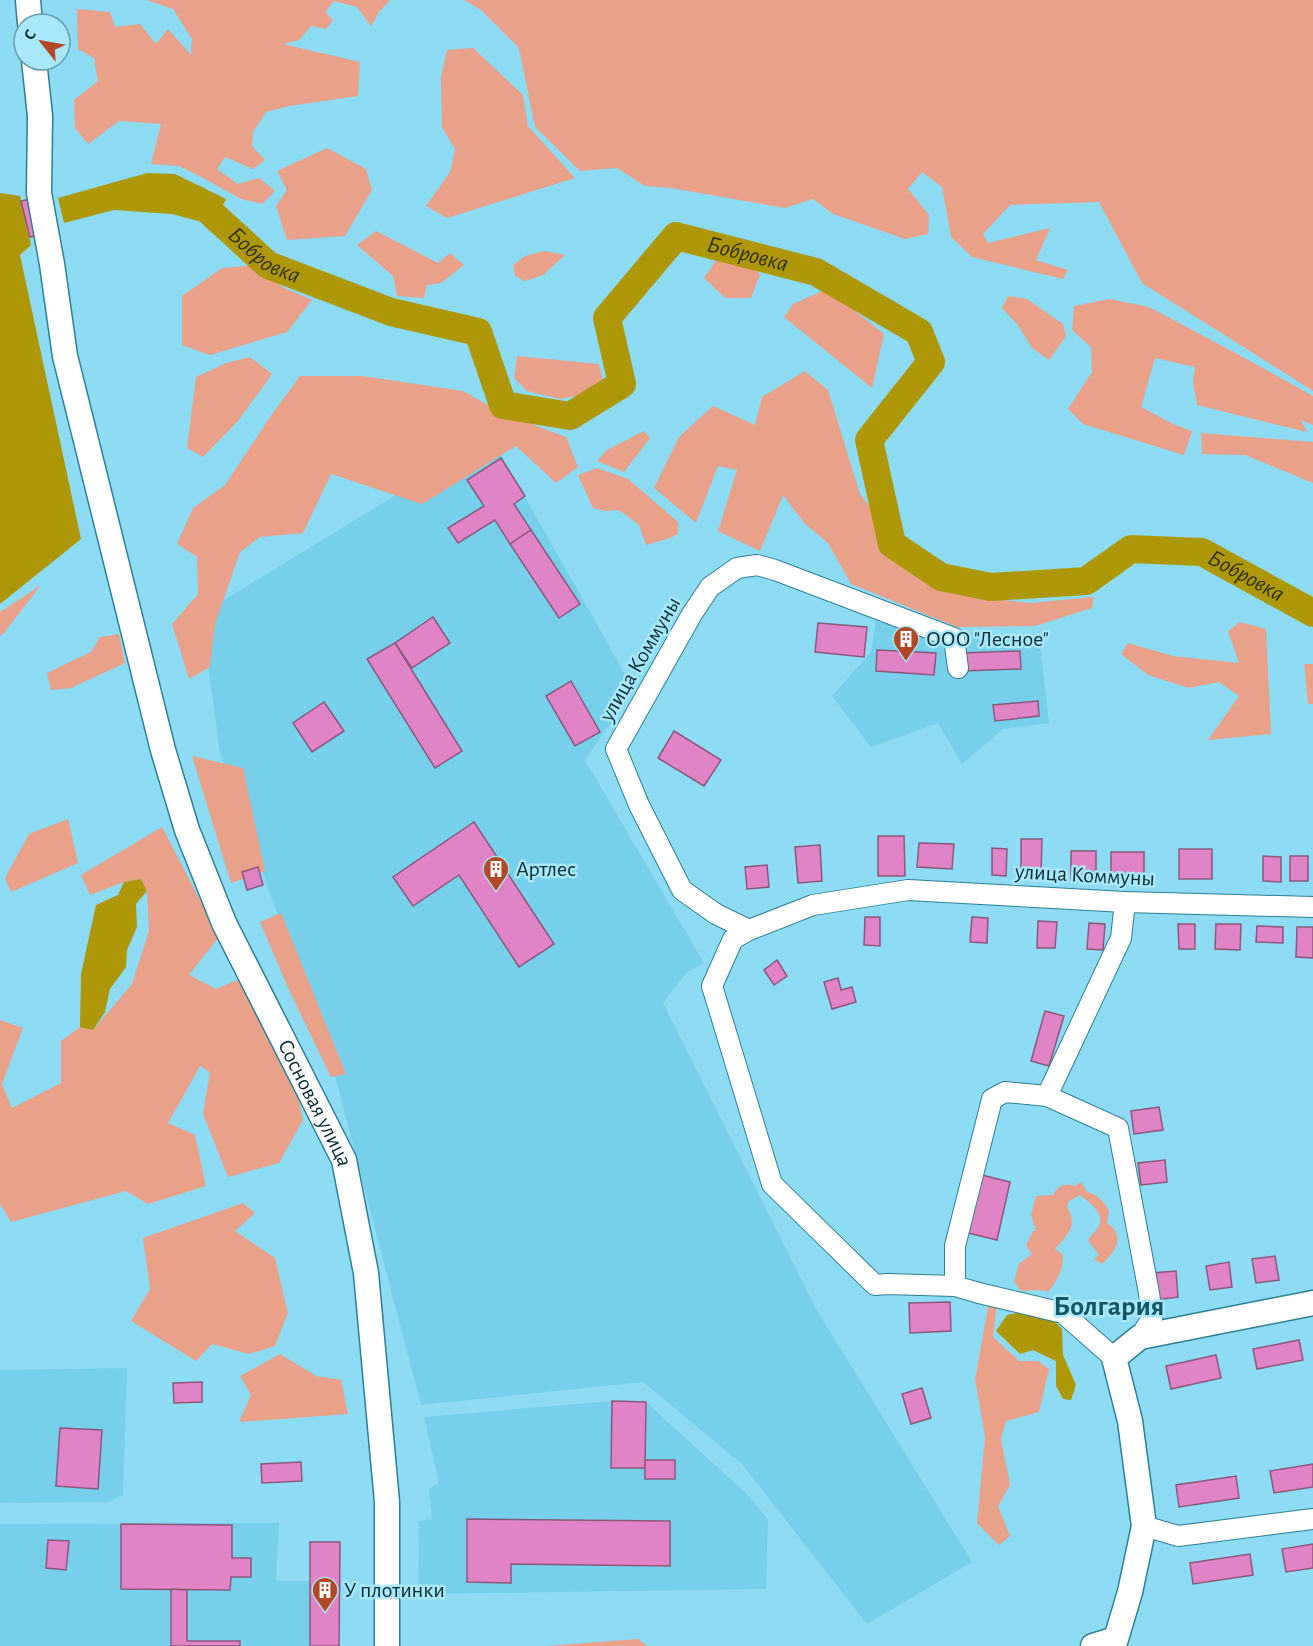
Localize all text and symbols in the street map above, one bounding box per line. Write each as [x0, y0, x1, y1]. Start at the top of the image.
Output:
north arrow [12, 12, 72, 72]
text: С [21, 27, 39, 43]
water label: Бобровка [223, 222, 303, 288]
water label: Бобровка [704, 232, 791, 276]
water label: Бобровка [1204, 546, 1288, 607]
street label: улица Коммуны [595, 593, 684, 726]
building icon: ООО "Лесное" [891, 624, 921, 662]
place label: ООО "Лесное" [926, 628, 1049, 650]
building icon: Артлес [481, 854, 511, 892]
place label: Артлес [516, 858, 576, 880]
street label: улица Коммуны [1014, 860, 1155, 890]
street label: Сосновая улица [274, 1036, 356, 1168]
district label: Болгария [1054, 1293, 1164, 1321]
building icon: У плотинки [310, 1575, 340, 1613]
place label: У плотинки [344, 1579, 445, 1601]

